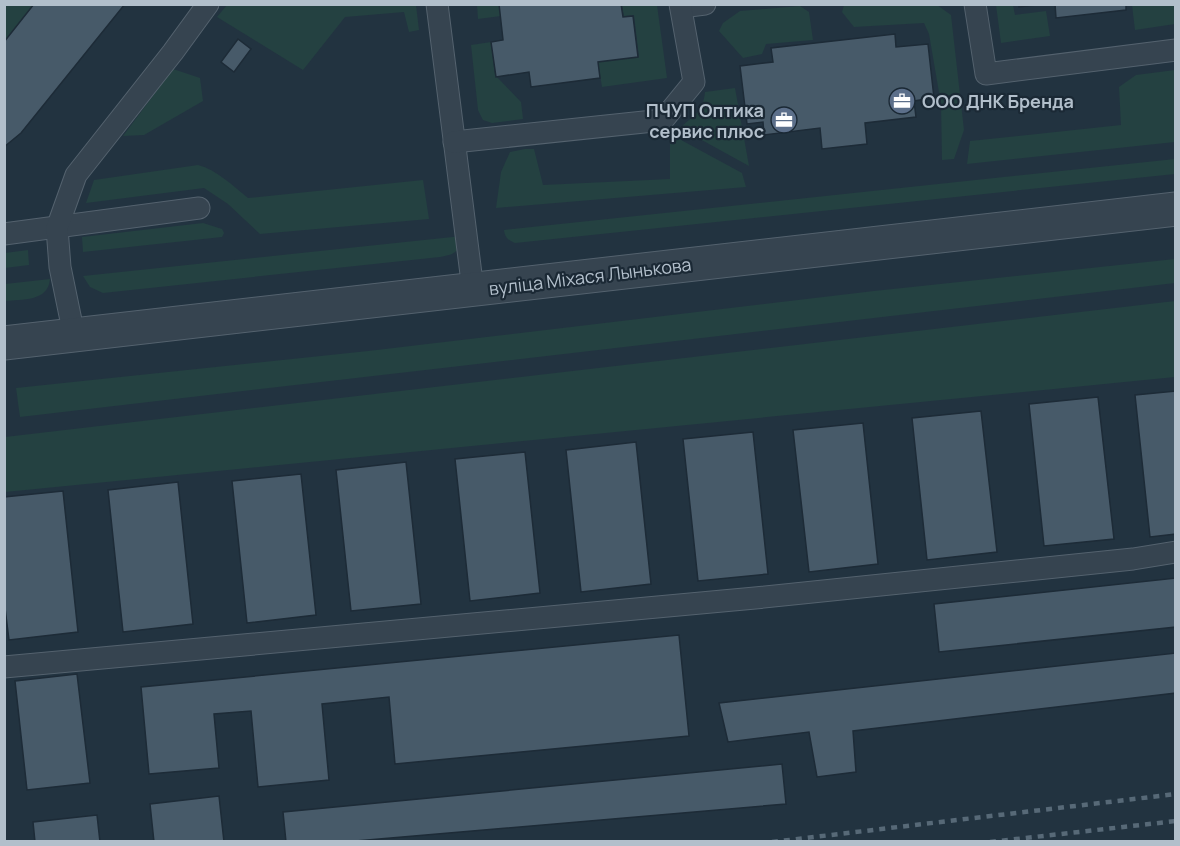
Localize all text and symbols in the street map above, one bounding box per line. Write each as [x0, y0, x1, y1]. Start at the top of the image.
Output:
office icon: ООО ДНК Бренда [887, 86, 917, 116]
place label: ООО ДНК Бренда [922, 89, 1074, 113]
place label: ПЧУП Оптика сервис плюс [646, 98, 764, 143]
office icon: ПЧУП Оптика сервис плюс [769, 105, 799, 135]
street label: вуліца Міхася Лынькова [487, 252, 693, 300]

